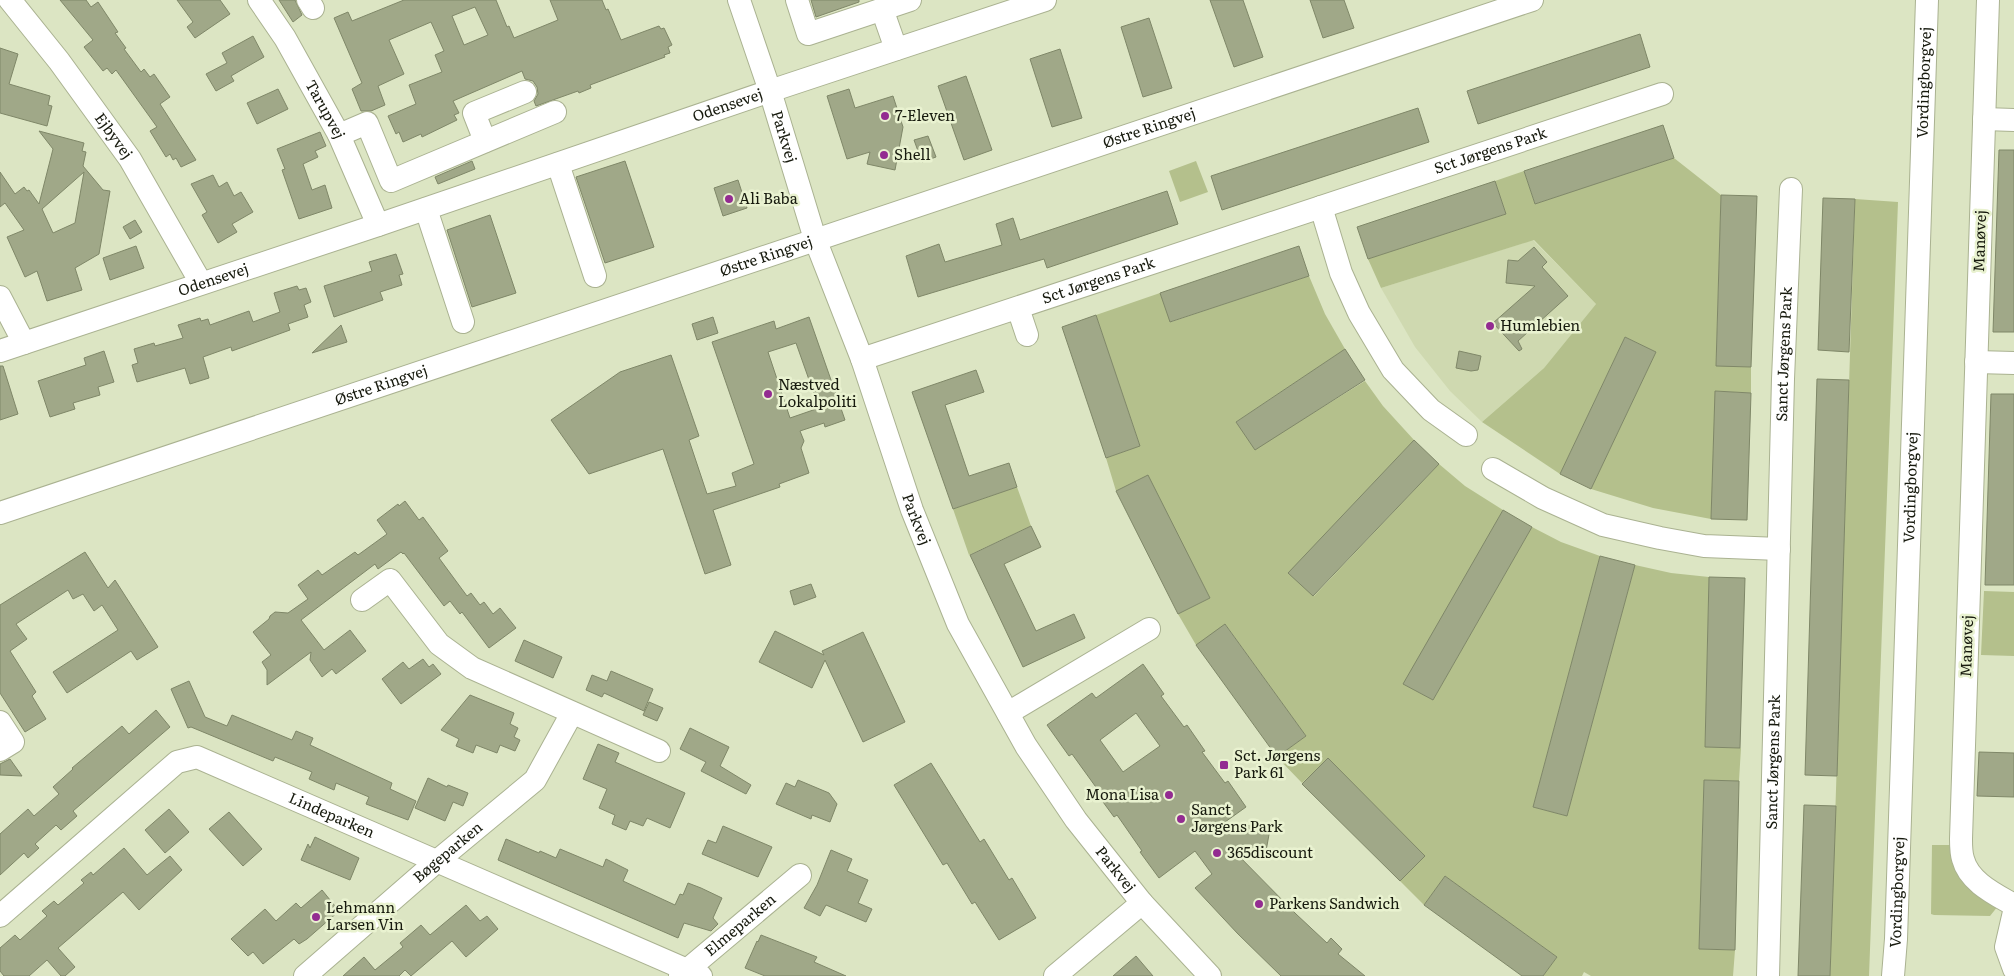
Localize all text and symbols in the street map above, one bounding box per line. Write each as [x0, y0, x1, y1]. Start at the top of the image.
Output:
street label: Vordingborgvej [1909, 26, 1936, 139]
street label: Tarupvej [300, 75, 352, 142]
street label: Odensevej [689, 81, 766, 127]
street label: Østre Ringvej [1099, 100, 1198, 153]
place label: 7-Eleven [895, 103, 955, 126]
street label: Ejbyvej [90, 107, 139, 163]
street label: Parkvej [767, 107, 804, 165]
marker: 7-Eleven [879, 110, 891, 122]
street label: Sct Jørgens Park [1431, 120, 1550, 179]
place label: Shell [894, 142, 930, 165]
marker: Shell [878, 149, 890, 161]
place label: Ali Baba [739, 186, 799, 209]
marker: Ali Baba [723, 193, 735, 205]
street label: Manøvej [1966, 210, 1991, 272]
street label: Østre Ringvej [716, 229, 815, 281]
street label: Sct Jørgens Park [1039, 250, 1158, 309]
street label: Odensevej [175, 256, 251, 301]
street label: Sanct Jørgens Park [1769, 285, 1797, 422]
place label: Humlebien [1500, 313, 1580, 336]
marker: Humlebien [1484, 320, 1496, 332]
street label: Østre Ringvej [331, 358, 430, 410]
place label: Næstved Lokalpoliti [778, 372, 857, 412]
marker: Næstved Lokalpoliti [762, 388, 774, 400]
street label: Vordingborgvej [1896, 431, 1923, 543]
street label: Parkvej [897, 490, 938, 548]
street label: Manøvej [1953, 615, 1978, 677]
street label: Sanct Jørgens Park [1759, 693, 1785, 830]
place label: Sct. Jørgens Park 61 [1234, 743, 1320, 783]
marker: Sct. Jørgens Park 61 [1218, 759, 1230, 771]
place label: Mona Lisa [1085, 782, 1160, 805]
street label: Lindeparken [286, 785, 379, 843]
marker: Mona Lisa [1163, 789, 1175, 801]
place label: Sanct Jørgens Park [1191, 797, 1284, 837]
marker: Sanct Jørgens Park [1175, 813, 1187, 825]
street label: Bøgeparken [407, 815, 487, 887]
street label: Vordingborgvej [1882, 836, 1909, 949]
street label: Parkvej [1091, 840, 1142, 897]
place label: 365discount [1227, 840, 1313, 863]
marker: 365discount [1211, 847, 1223, 859]
street label: Elmeparken [699, 887, 780, 961]
place label: Parkens Sandwich [1269, 891, 1400, 914]
place label: Lehmann Larsen Vin [326, 895, 404, 935]
marker: Parkens Sandwich [1253, 898, 1265, 910]
marker: Lehmann Larsen Vin [310, 911, 322, 923]

